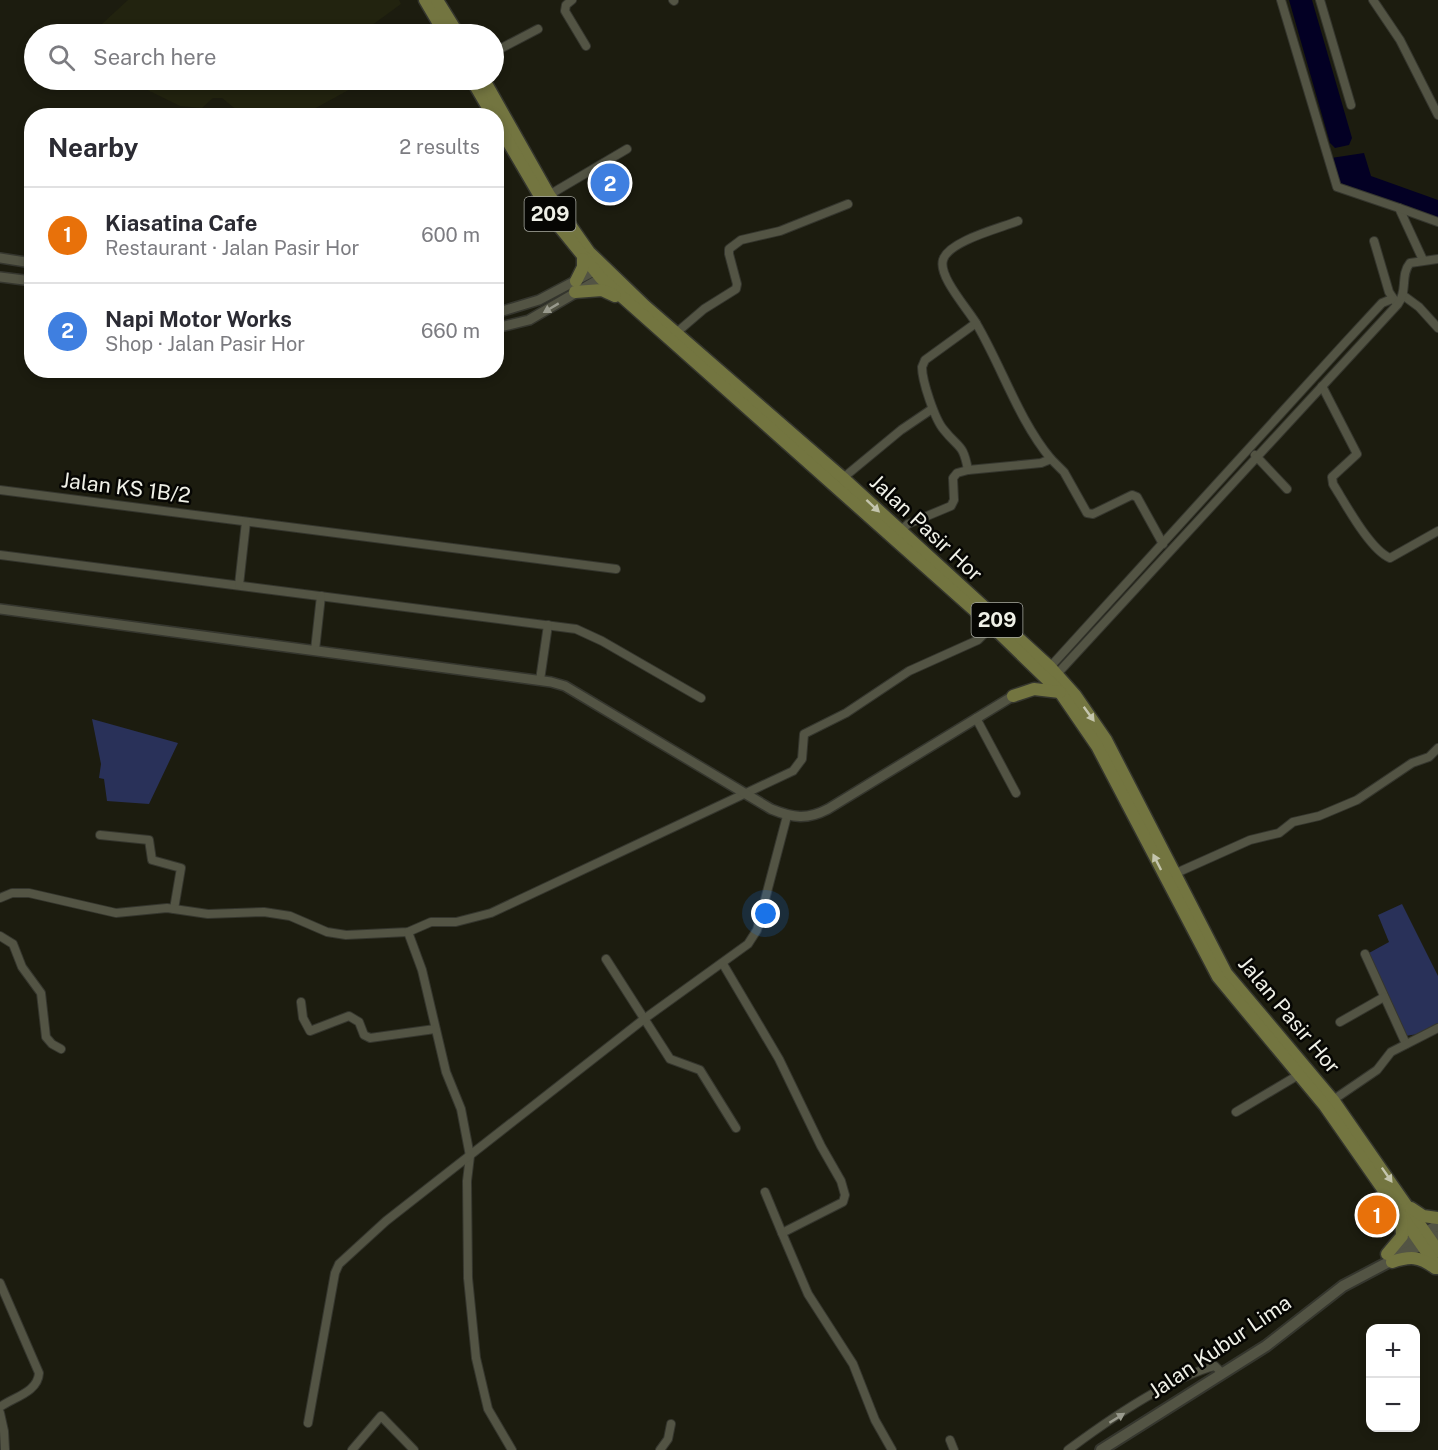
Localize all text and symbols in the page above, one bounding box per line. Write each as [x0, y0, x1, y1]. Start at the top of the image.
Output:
search box [24, 24, 504, 90]
icon: search [45, 41, 78, 74]
text: Search here [93, 44, 217, 70]
text: Nearby [48, 132, 138, 163]
text: 2 results [399, 135, 480, 159]
pin: 2 [590, 160, 630, 206]
road number: 209 [524, 197, 576, 231]
text: Kiasatina Cafe [105, 210, 257, 236]
text: 1 [63, 223, 72, 247]
text: 600 m [421, 223, 480, 247]
text: Restaurant · Jalan Pasir Hor [105, 236, 359, 260]
one-way arrow [543, 302, 559, 313]
text: Napi Motor Works [105, 306, 292, 332]
text: 2 [61, 319, 74, 343]
text: 660 m [421, 319, 480, 343]
text: Shop · Jalan Pasir Hor [105, 332, 305, 356]
street label: Jalan KS 1B/2 [60, 467, 192, 508]
street label: Jalan Pasir Hor [865, 469, 988, 586]
one-way arrow [866, 499, 881, 513]
road number: 209 [972, 603, 1022, 637]
one-way arrow [1083, 705, 1095, 721]
one-way arrow [1152, 854, 1162, 871]
your location [751, 899, 780, 928]
street label: Jalan Pasir Hor [1233, 951, 1346, 1078]
one-way arrow [1381, 1167, 1392, 1183]
pin: 1 [1358, 1192, 1396, 1238]
street label: Jalan Kubur Lima [1144, 1290, 1296, 1403]
map controls [1366, 1324, 1420, 1432]
button: + [1366, 1324, 1420, 1378]
button: − [1366, 1378, 1420, 1432]
one-way arrow [1109, 1412, 1125, 1423]

